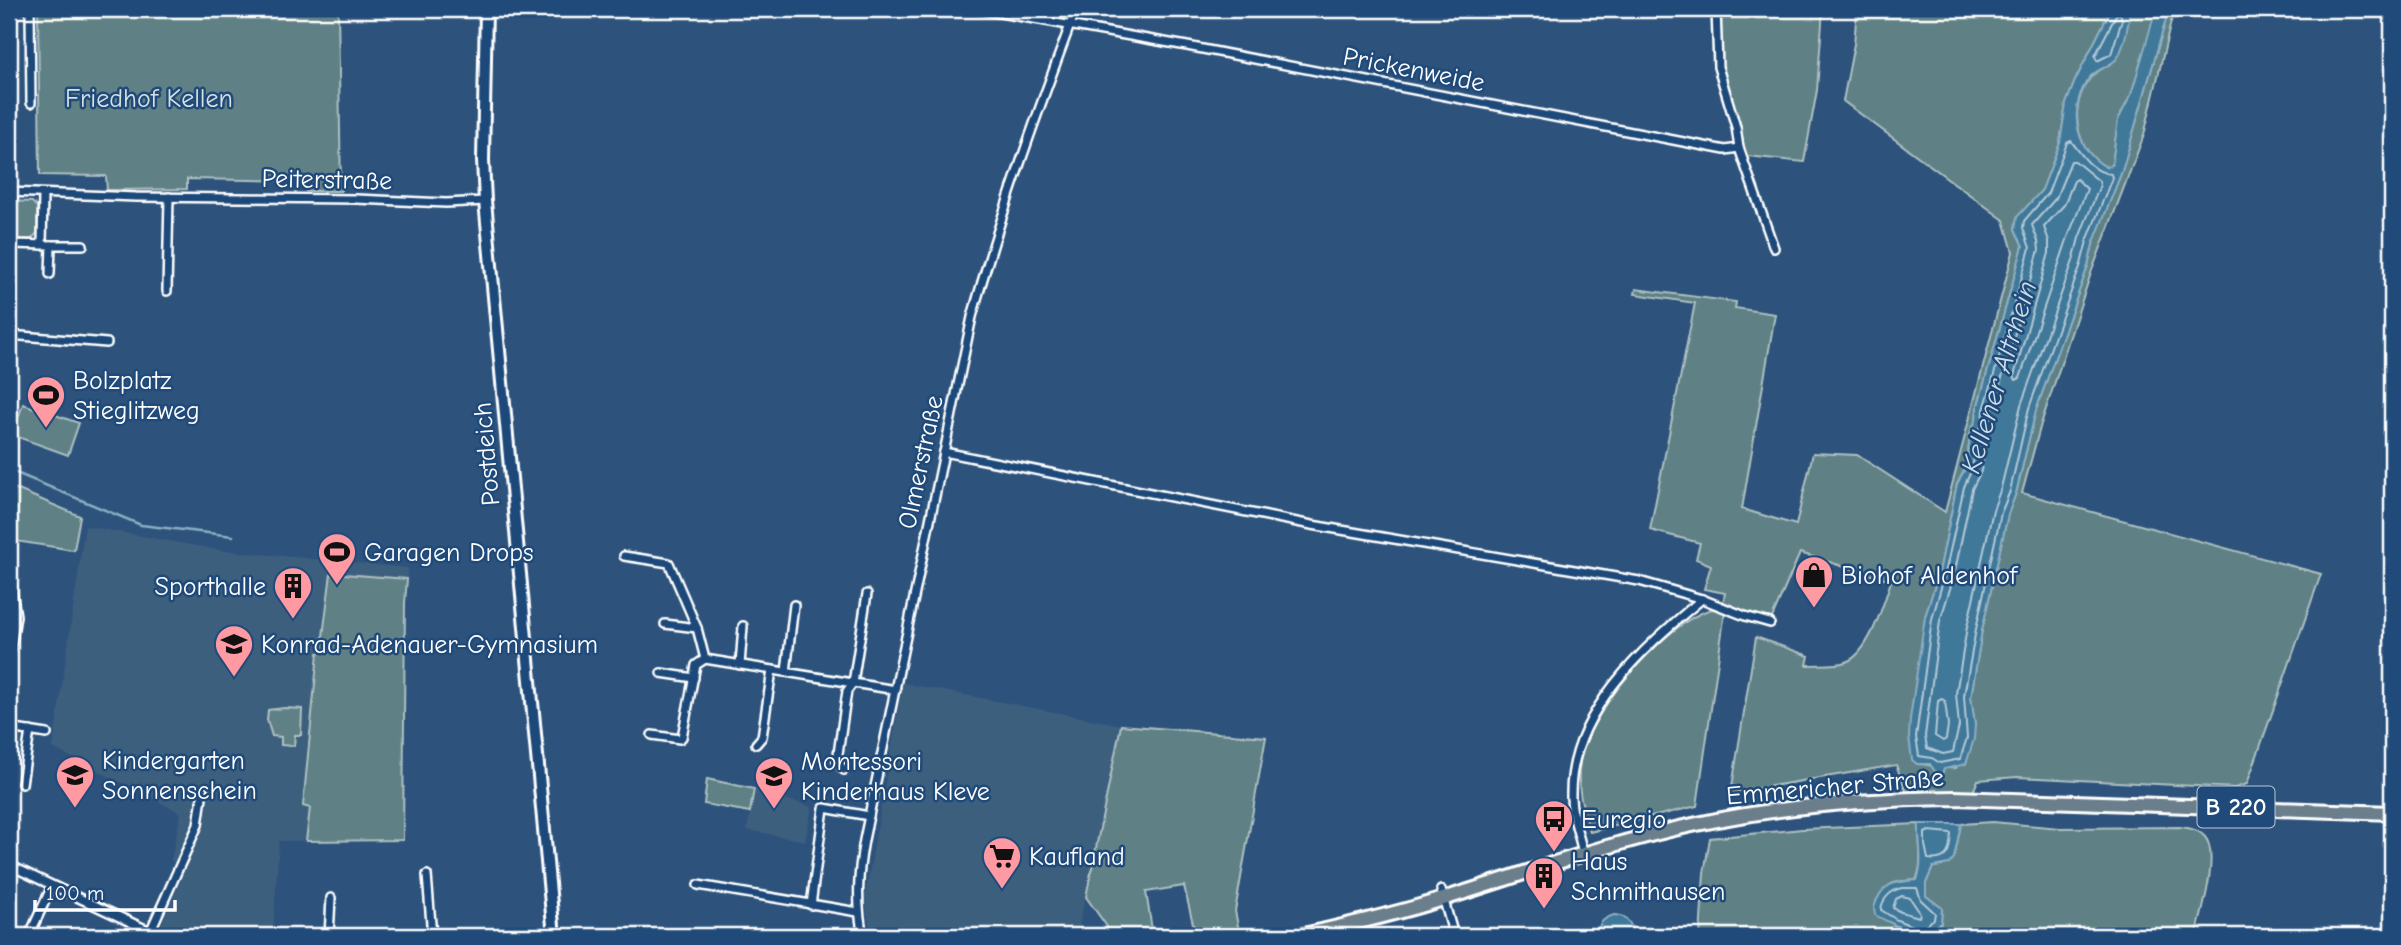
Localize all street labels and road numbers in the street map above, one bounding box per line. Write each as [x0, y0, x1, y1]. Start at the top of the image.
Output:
street label: Prickenweide [1340, 42, 1487, 98]
street label: Peiterstraße [261, 164, 393, 196]
street label: Olmerstraße [892, 393, 950, 532]
street label: Postdeich [468, 401, 506, 507]
street label: Emmericher Straße [1725, 763, 1945, 811]
road number: B 220 [2198, 786, 2274, 828]

